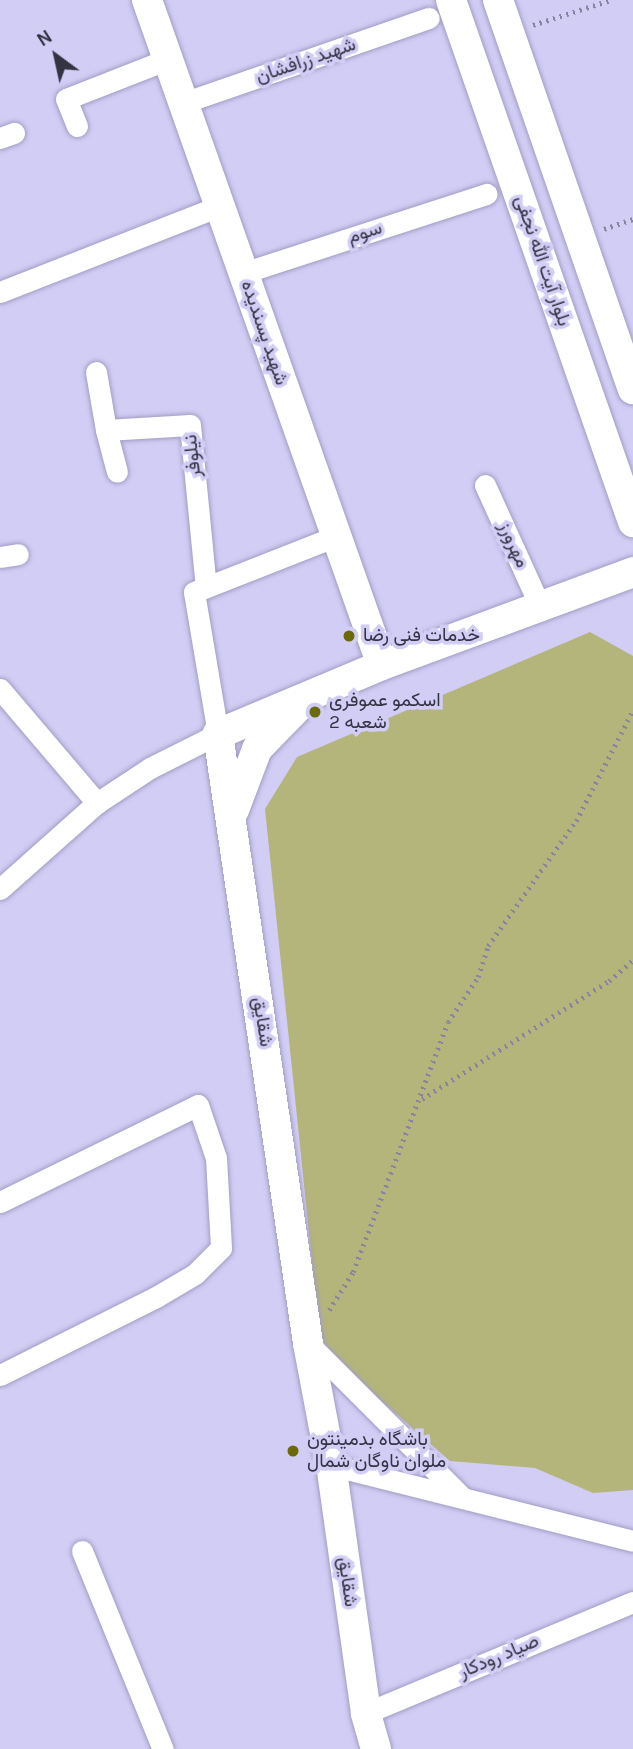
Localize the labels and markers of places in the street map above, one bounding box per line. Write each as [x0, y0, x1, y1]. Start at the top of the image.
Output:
place label: خدمات فنی رضا [363, 625, 480, 647]
marker: خدمات فنی رضا [341, 628, 357, 644]
place label: اسکمو عموفری شعبه 2 [329, 690, 441, 734]
marker: اسکمو عموفری شعبه 2 [307, 704, 323, 720]
place label: باشگاه بدمینتون ملوان ناوگان شمال [307, 1429, 446, 1473]
marker: باشگاه بدمینتون ملوان ناوگان شمال [285, 1443, 301, 1459]

